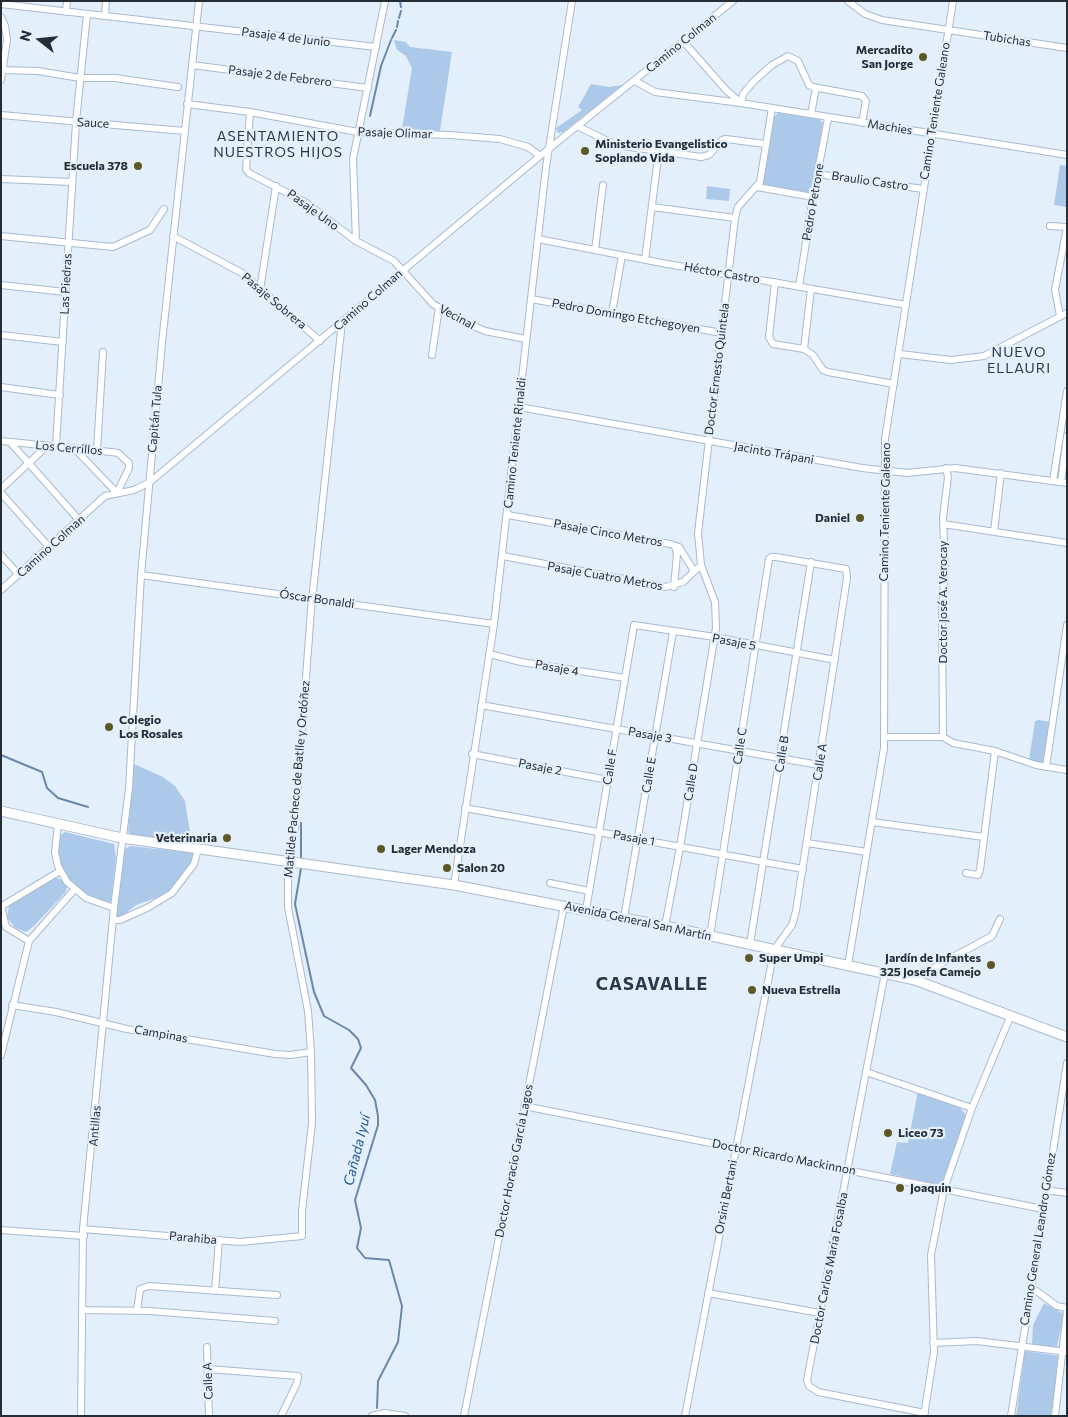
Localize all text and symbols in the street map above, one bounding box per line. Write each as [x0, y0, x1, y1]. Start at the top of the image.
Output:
street label: Camino Colman [643, 10, 719, 76]
north arrow [15, 15, 65, 65]
street label: Pasaje 4 de Junio [241, 24, 331, 50]
text: N [15, 28, 35, 43]
street label: Tubichas [982, 28, 1032, 50]
street label: Camino Teniente Galeano [917, 41, 953, 181]
place label: Mercadito San Jorge [856, 43, 913, 71]
marker: Mercadito San Jorge [917, 51, 929, 63]
street label: Pasaje 2 de Febrero [227, 62, 333, 90]
street label: Sauce [77, 115, 109, 131]
street label: Machies [866, 116, 914, 138]
street label: Pasaje Olimar [357, 125, 433, 141]
district label: ASENTAMIENTO NUESTROS HIJOS [211, 128, 345, 160]
place label: Ministerio Evangelistico Soplando Vida [595, 137, 728, 165]
marker: Ministerio Evangelistico Soplando Vida [579, 145, 591, 157]
place label: Escuela 378 [64, 159, 128, 173]
marker: Escuela 378 [132, 160, 144, 172]
street label: Pedro Petrone [799, 162, 827, 242]
street label: Braulio Castro [831, 168, 909, 194]
street label: Pasaje Uno [284, 187, 342, 233]
street label: Las Piedras [57, 253, 75, 315]
street label: Héctor Castro [683, 259, 761, 287]
street label: Camino Colman [331, 266, 405, 334]
street label: Pasaje Sobrera [239, 270, 309, 332]
street label: Pedro Domingo Etchegoyen [551, 296, 701, 336]
street label: Vecinal [436, 302, 478, 332]
street label: Doctor Ernesto Quintela [702, 302, 732, 436]
district label: NUEVO ELLAURI [986, 344, 1052, 377]
street label: Camino Teniente Rinaldi [501, 377, 529, 509]
street label: Capitán Tula [145, 385, 165, 453]
street label: Los Cerrillos [35, 438, 103, 458]
street label: Jacinto Trápani [733, 439, 815, 467]
street label: Camino Teniente Galeano [877, 442, 893, 582]
place label: Daniel [815, 511, 850, 525]
street label: Camino Colman [14, 512, 88, 580]
marker: Daniel [854, 512, 866, 524]
street label: Pasaje Cinco Metros [552, 516, 664, 550]
street label: Doctor José A. Verocay [936, 541, 950, 663]
street label: Pasaje Cuatro Metros [546, 559, 664, 593]
street label: Óscar Bonaldi [279, 587, 355, 611]
street label: Pasaje 5 [711, 631, 757, 653]
street label: Pasaje 4 [534, 657, 580, 679]
street label: Matilde Pacheco de Batlle y Ordóñez [281, 680, 313, 878]
place label: Colegio Los Rosales [119, 713, 183, 741]
marker: Colegio Los Rosales [103, 721, 115, 733]
street label: Pasaje 3 [627, 724, 673, 746]
street label: Calle C [730, 726, 750, 766]
street label: Calle B [772, 735, 792, 773]
street label: Calle A [810, 742, 830, 782]
street label: Calle F [600, 748, 620, 786]
street label: Pasaje 2 [517, 756, 563, 778]
street label: Calle E [639, 756, 659, 794]
street label: Calle D [681, 762, 701, 802]
street label: Pasaje 1 [612, 827, 656, 849]
place label: Veterinaria [156, 831, 217, 845]
marker: Veterinaria [221, 832, 233, 844]
place label: Lager Mendoza [391, 842, 476, 856]
marker: Lager Mendoza [375, 843, 387, 855]
place label: Salon 20 [457, 861, 505, 875]
marker: Salon 20 [441, 862, 453, 874]
street label: Avenida General San Martín [563, 898, 713, 944]
place label: Super Umpi [759, 951, 823, 965]
place label: Jardín de Infantes 325 Josefa Camejo [880, 951, 981, 979]
marker: Super Umpi [743, 952, 755, 964]
marker: Jardín de Infantes 325 Josefa Camejo [985, 959, 997, 971]
district label: CASAVALLE [595, 973, 709, 995]
place label: Nueva Estrella [762, 983, 841, 997]
marker: Nueva Estrella [746, 984, 758, 996]
street label: Campinas [133, 1022, 189, 1046]
street label: Doctor Horacio García Lagos [492, 1083, 536, 1239]
street label: Antillas [86, 1105, 104, 1147]
water label: Cañada Iyuí [340, 1113, 374, 1187]
place label: Liceo 73 [898, 1126, 943, 1140]
marker: Liceo 73 [882, 1127, 894, 1139]
street label: Doctor Ricardo Mackinnon [711, 1136, 857, 1178]
street label: Camino General Leandro Gómez [1017, 1151, 1059, 1327]
street label: Orsini Bertani [712, 1159, 740, 1235]
place label: Joaquin [910, 1181, 952, 1195]
marker: Joaquin [894, 1182, 906, 1194]
street label: Doctor Carlos María Fosalba [807, 1191, 851, 1345]
street label: Parahiba [168, 1229, 218, 1247]
street label: Calle A [200, 1362, 216, 1400]

